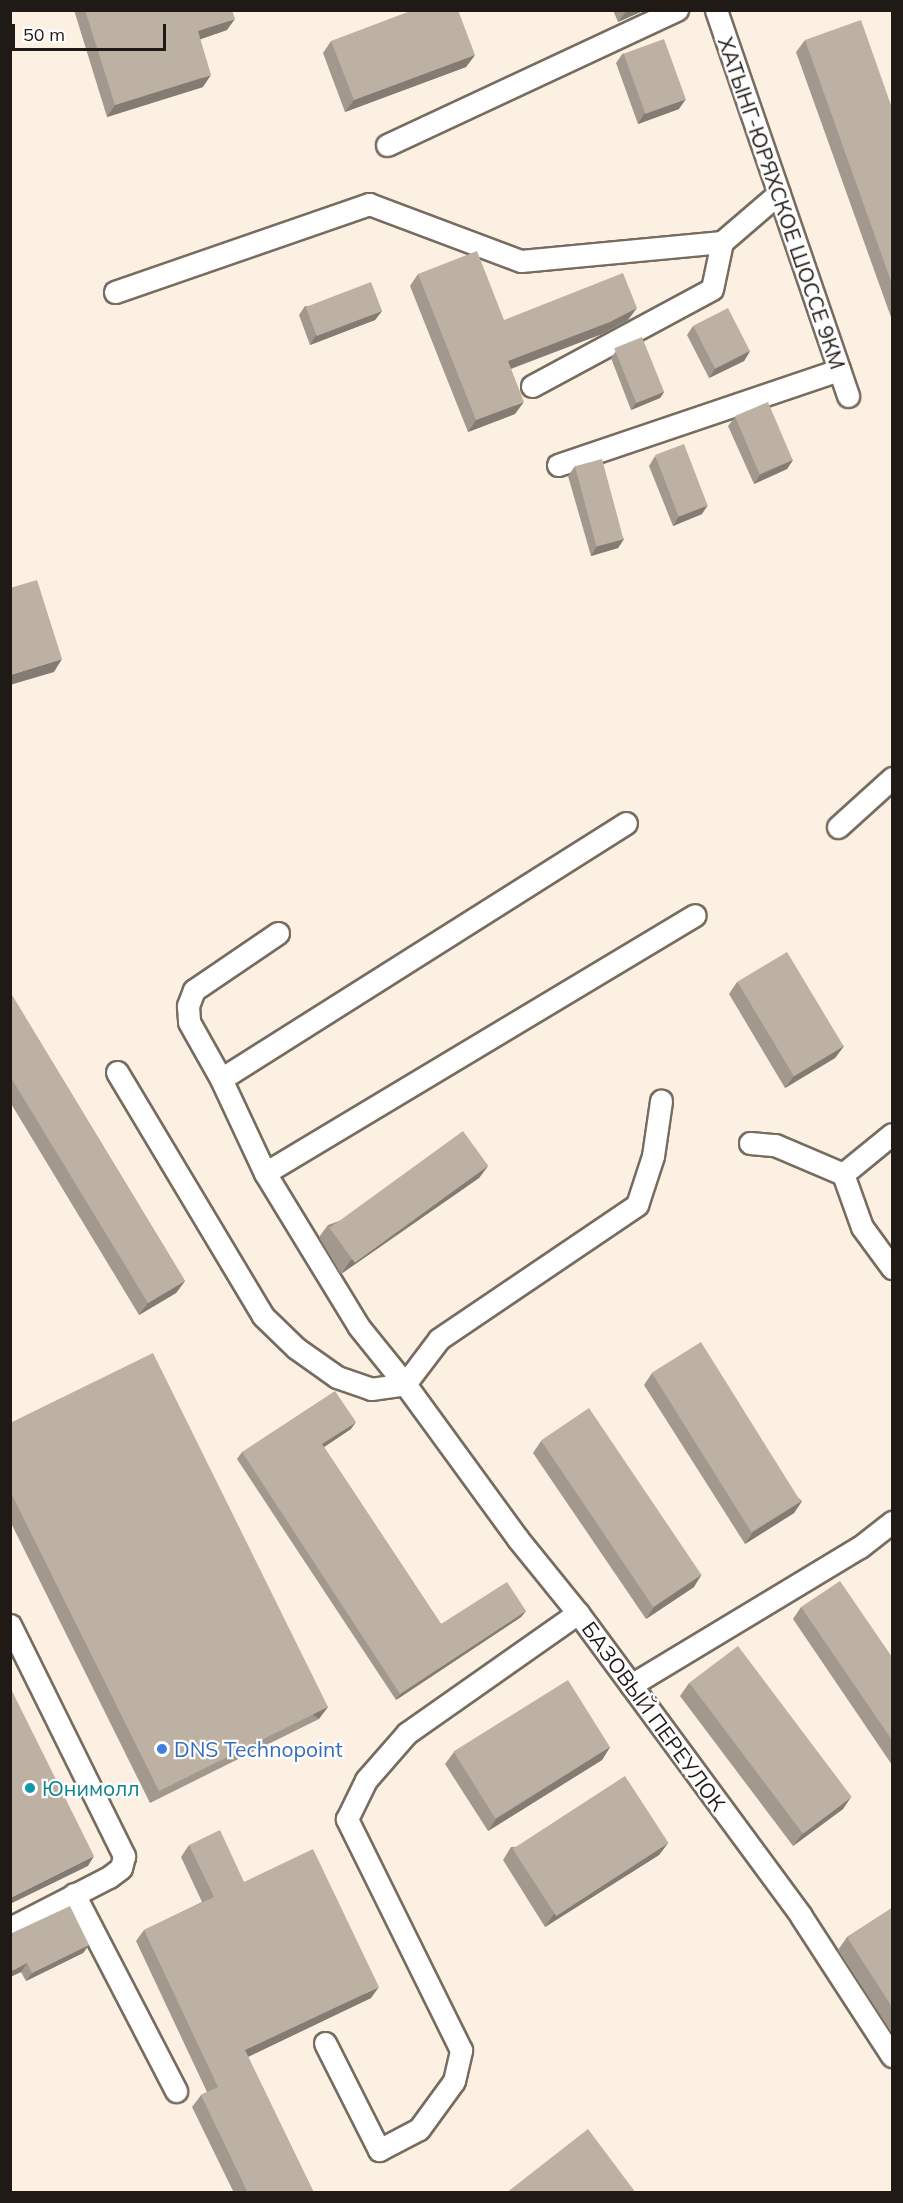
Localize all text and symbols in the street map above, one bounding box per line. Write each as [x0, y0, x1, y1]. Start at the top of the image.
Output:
scale bar [15, 12, 170, 50]
text: 50 m [23, 23, 65, 46]
street label: ХАТЫНГ-ЮРЯХСКОЕ ШОССЕ 9КМ [713, 34, 851, 372]
street label: БАЗОВЫЙ ПЕРЕУЛОК [577, 1616, 731, 1816]
place label: DNS Technopoint [174, 1736, 343, 1762]
marker: DNS Technopoint [155, 1742, 169, 1756]
place label: Юнимолл [42, 1775, 140, 1801]
marker: Юнимолл [23, 1781, 37, 1795]

